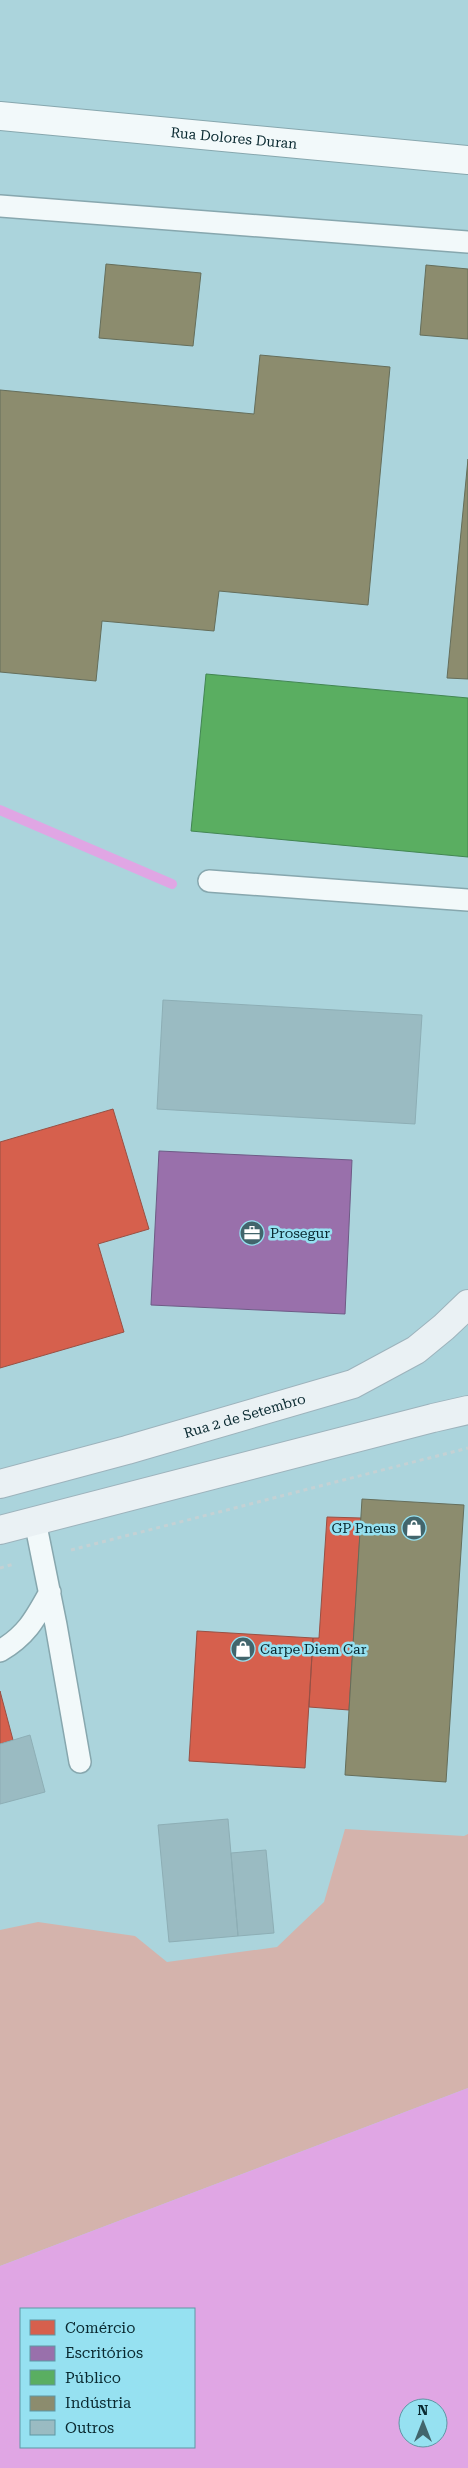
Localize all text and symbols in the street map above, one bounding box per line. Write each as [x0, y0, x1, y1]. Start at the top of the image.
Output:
street label: Rua Dolores Duran [170, 124, 298, 152]
office icon: Prosegur [239, 1220, 265, 1246]
place label: Prosegur [270, 1225, 330, 1241]
street label: Rua 2 de Setembro [182, 1390, 307, 1441]
shop icon: GP Pneus [401, 1515, 427, 1541]
place label: GP Pneus [331, 1520, 396, 1536]
shop icon: Carpe Diem Car [230, 1636, 256, 1662]
place label: Carpe Diem Car [260, 1641, 367, 1657]
legend [20, 2308, 195, 2448]
text: Comércio [65, 2319, 135, 2337]
text: Escritórios [65, 2344, 143, 2362]
text: Público [65, 2369, 121, 2387]
text: Indústria [65, 2394, 131, 2412]
north arrow [398, 2398, 448, 2448]
text: N [418, 2402, 429, 2418]
text: Outros [65, 2419, 114, 2437]

